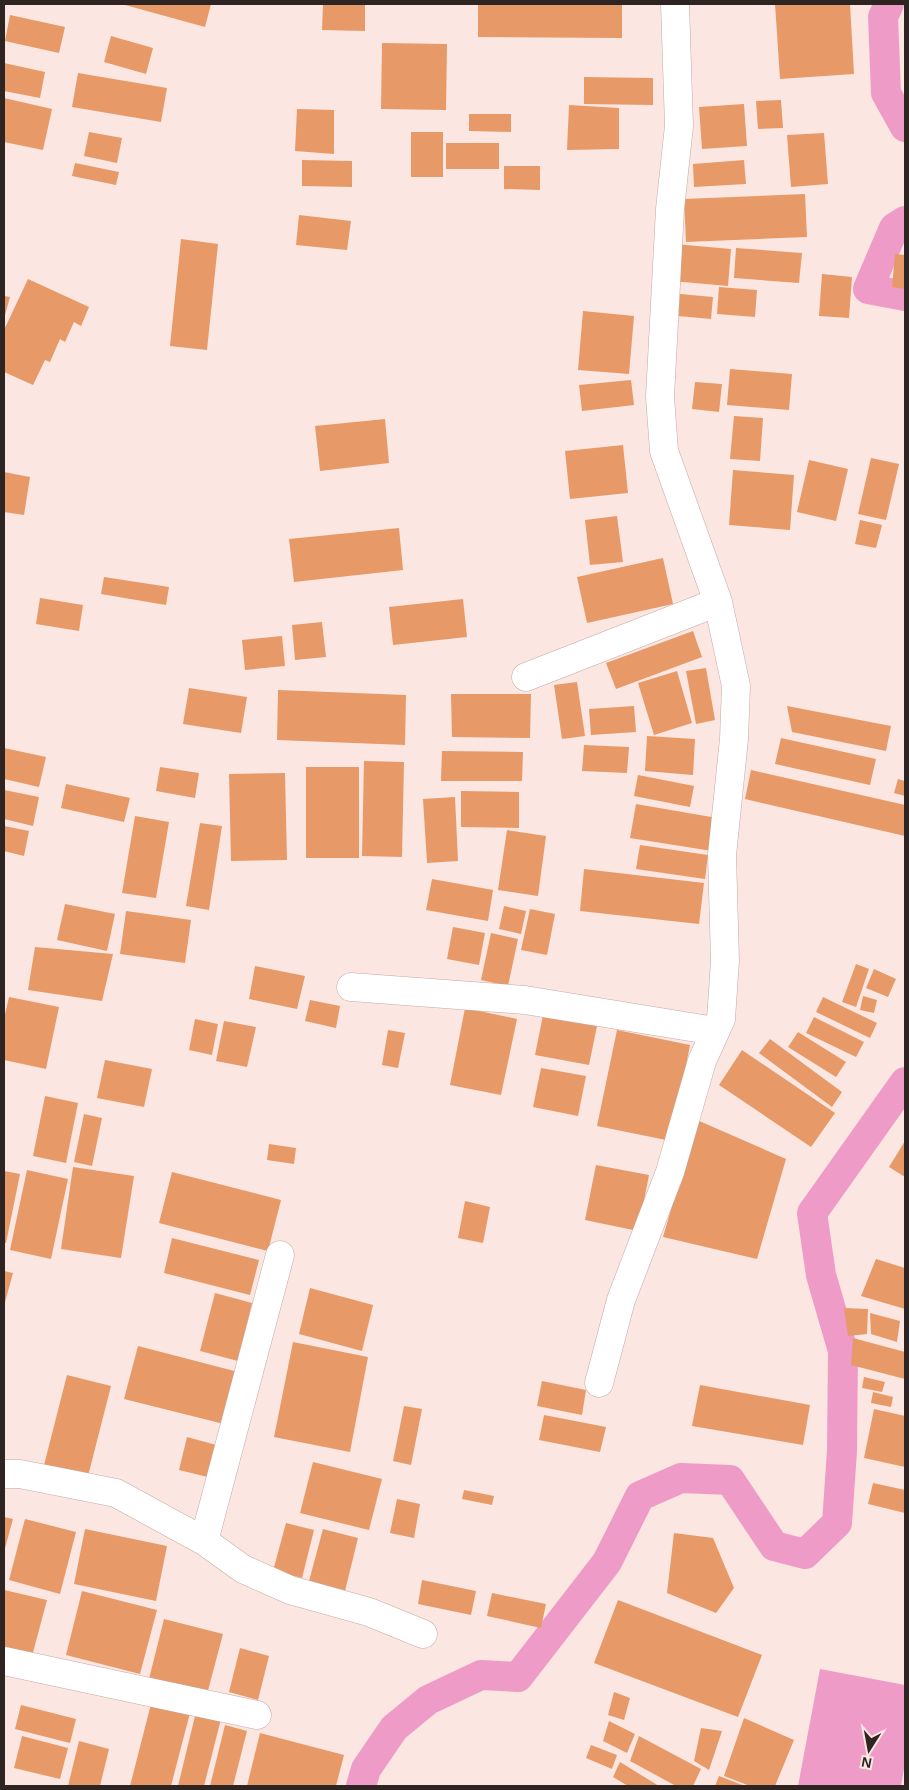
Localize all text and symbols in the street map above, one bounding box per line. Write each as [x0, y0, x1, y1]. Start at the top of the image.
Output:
north arrow [844, 1725, 894, 1775]
text: N [860, 1754, 873, 1772]

